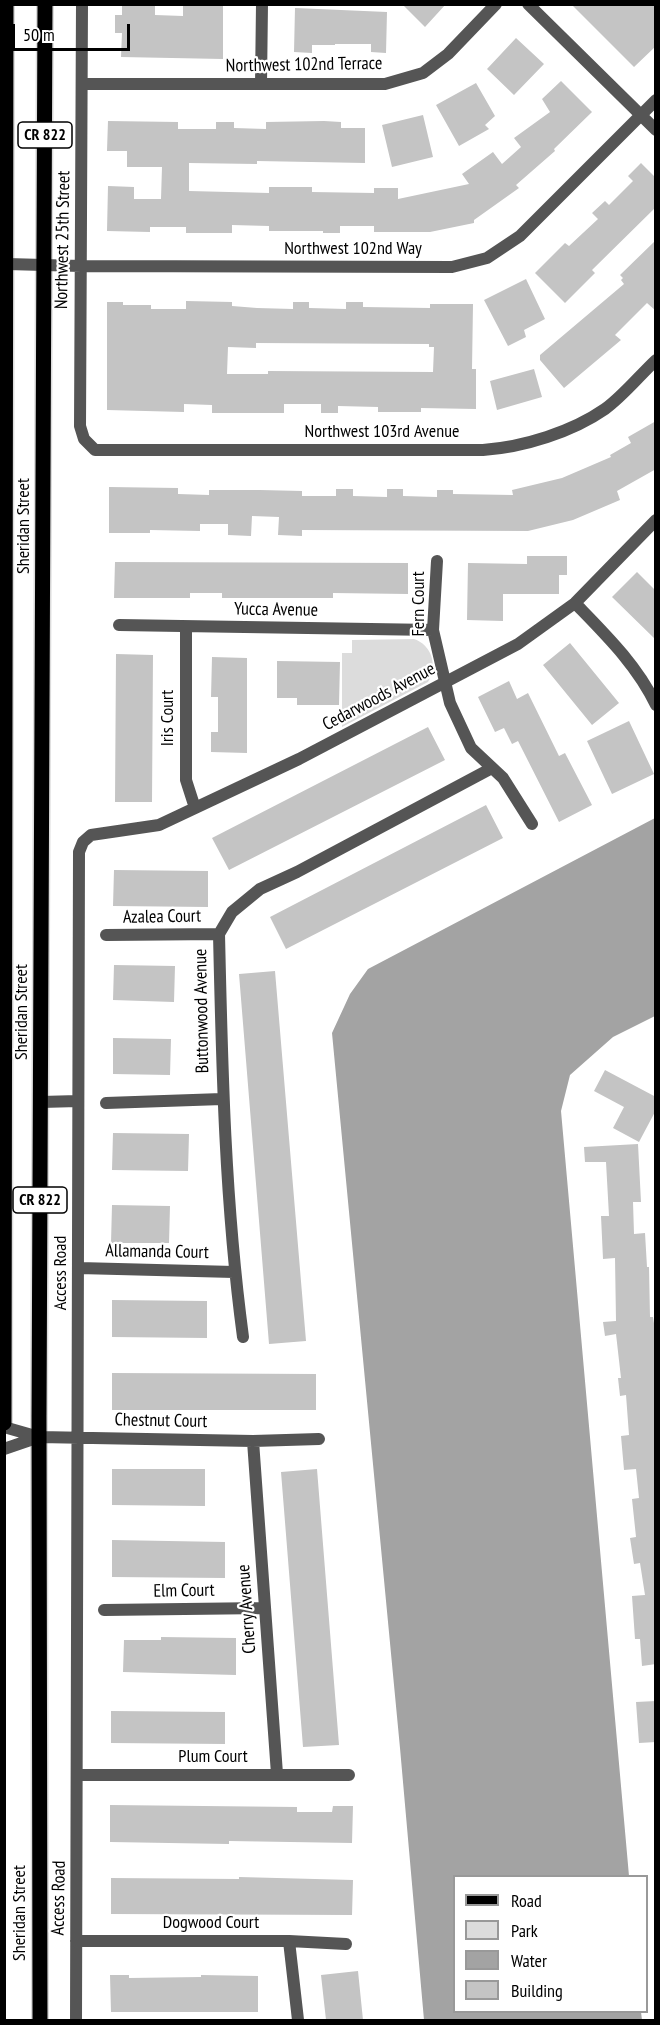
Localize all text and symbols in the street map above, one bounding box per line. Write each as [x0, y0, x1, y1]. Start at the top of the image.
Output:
scale bar [15, 12, 134, 50]
text: 50 m [23, 23, 55, 46]
street label: Northwest 102nd Terrace [226, 53, 382, 77]
road number: CR 822 [18, 122, 72, 148]
street label: Northwest 25th Street [51, 171, 75, 309]
street label: Northwest 102nd Way [284, 238, 422, 260]
street label: Northwest 103rd Avenue [305, 421, 459, 443]
street label: Sheridan Street [13, 478, 35, 574]
street label: Fern Court [408, 571, 430, 637]
street label: Yucca Avenue [234, 598, 318, 622]
street label: Cedarwoods Avenue [319, 658, 439, 736]
street label: Iris Court [157, 690, 179, 746]
street label: Azalea Court [123, 906, 201, 928]
street label: Buttonwood Avenue [190, 948, 214, 1074]
street label: Sheridan Street [11, 964, 33, 1060]
road number: CR 822 [13, 1187, 67, 1213]
street label: Access Road [50, 1236, 72, 1310]
street label: Allamanda Court [105, 1240, 209, 1264]
street label: Chestnut Court [114, 1409, 208, 1433]
street label: Cherry Avenue [233, 1564, 261, 1654]
street label: Elm Court [153, 1580, 215, 1602]
street label: Plum Court [178, 1746, 248, 1768]
street label: Access Road [48, 1860, 70, 1936]
street label: Sheridan Street [9, 1865, 31, 1961]
legend [453, 1875, 648, 2013]
text: Road [511, 1889, 542, 1912]
street label: Dogwood Court [163, 1912, 259, 1934]
text: Park [511, 1919, 538, 1942]
text: Water [511, 1949, 547, 1972]
text: Building [511, 1979, 563, 2002]

